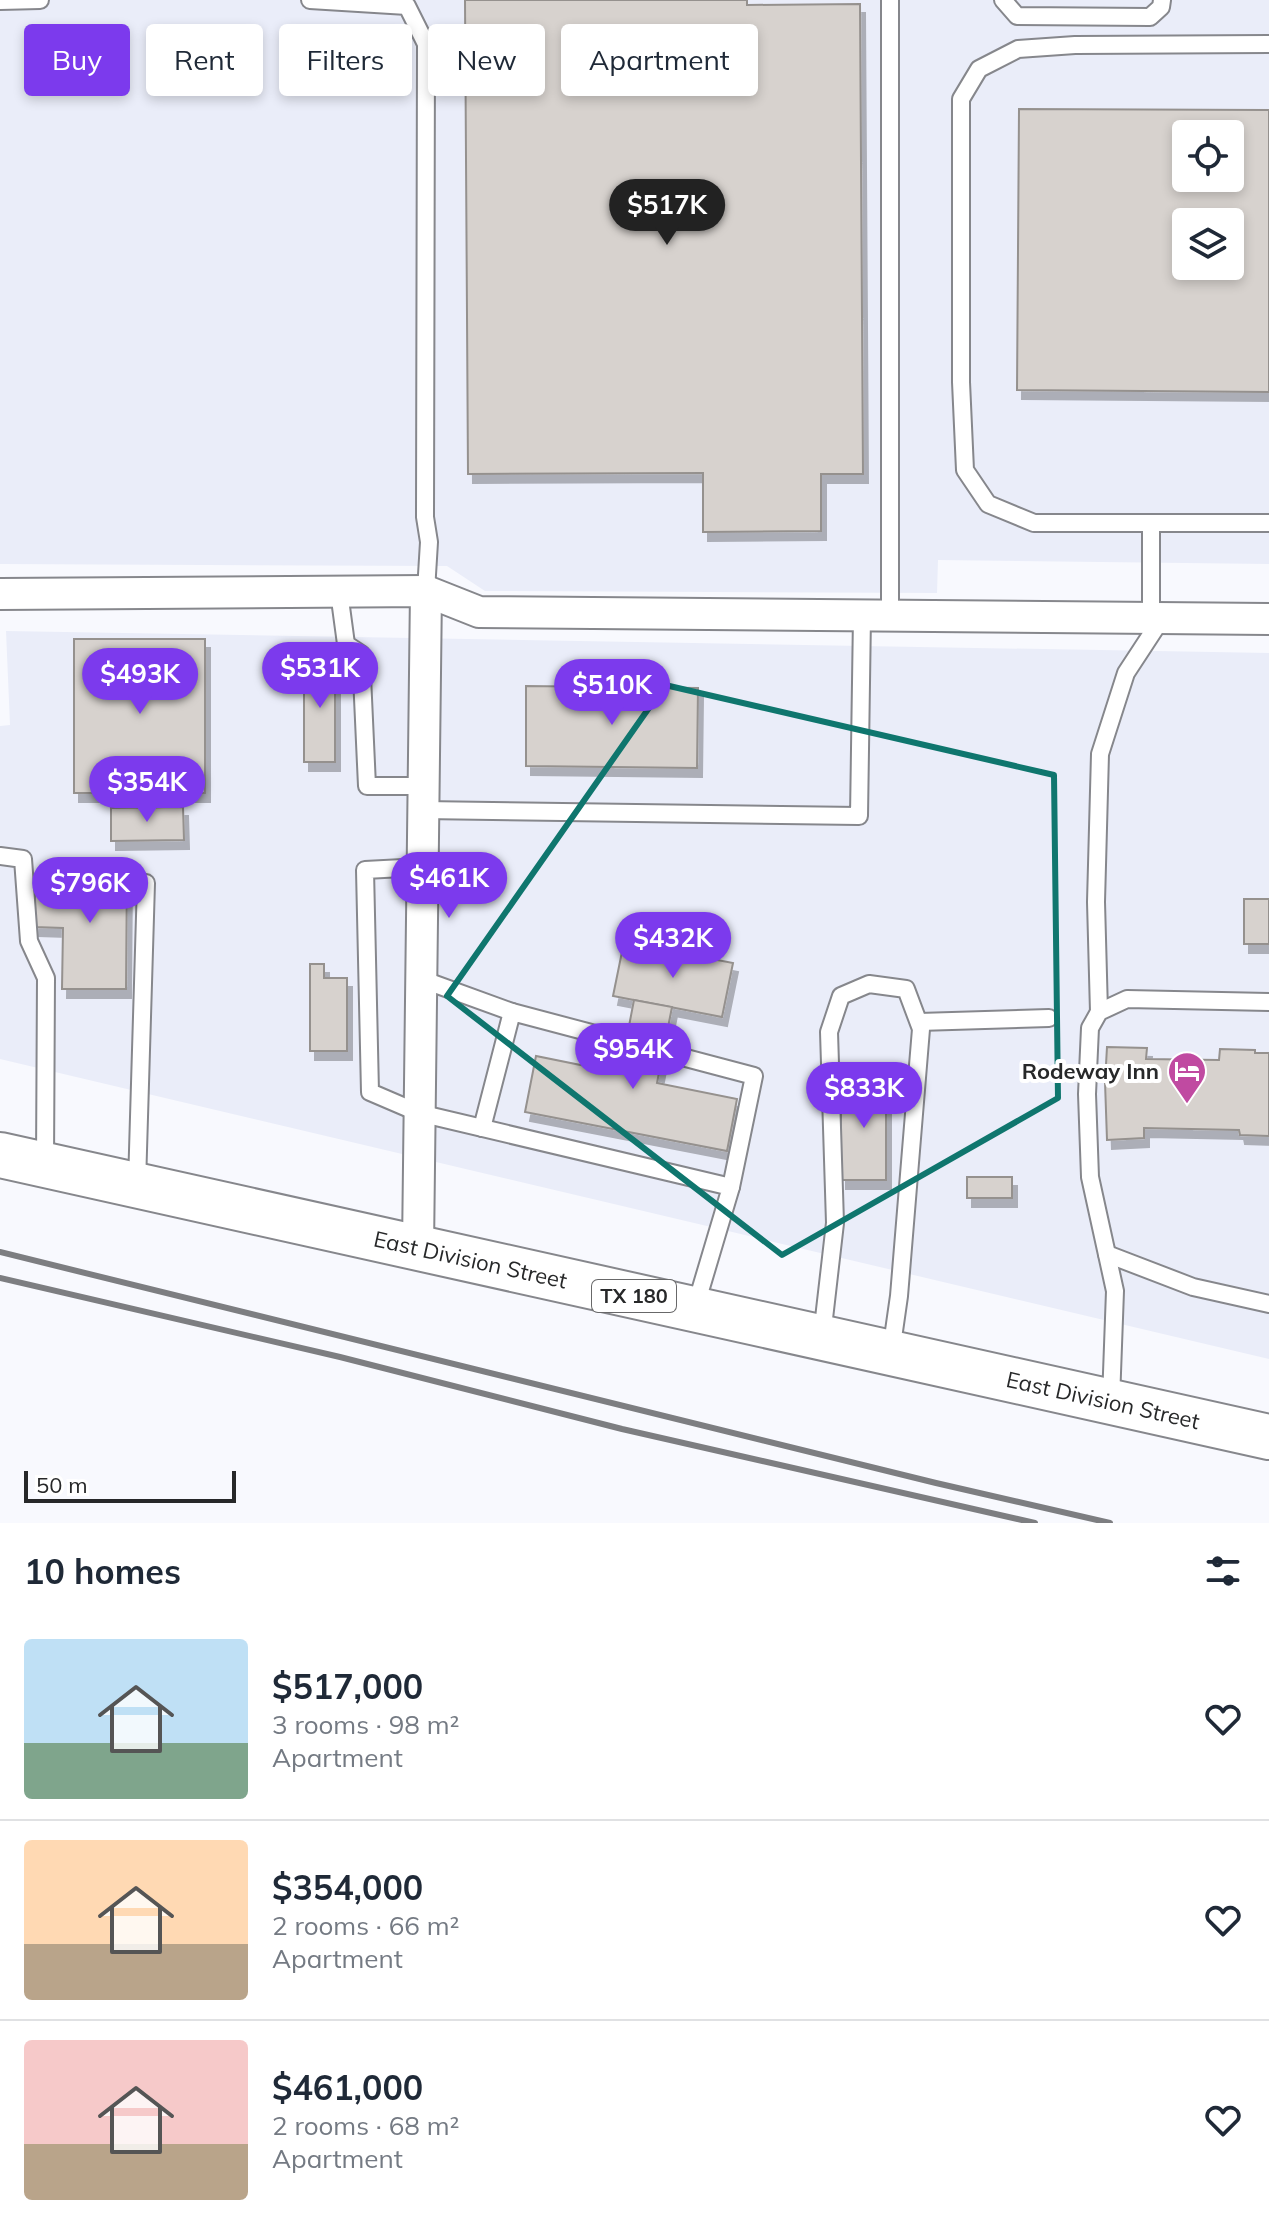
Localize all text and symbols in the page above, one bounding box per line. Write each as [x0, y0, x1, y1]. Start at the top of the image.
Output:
chip: Buy [24, 24, 130, 96]
chip: Rent [146, 24, 263, 96]
chip: Filters [279, 24, 412, 96]
chip: New [428, 24, 545, 96]
chip: Apartment [561, 24, 758, 96]
map controls [1172, 120, 1244, 280]
button: locate [1172, 120, 1244, 192]
pin: $517K [611, 179, 723, 247]
text: $517K [627, 188, 707, 221]
button: layers [1172, 208, 1244, 280]
pin: $531K [264, 642, 376, 710]
pin: $493K [84, 648, 196, 716]
text: $531K [280, 651, 360, 684]
text: $493K [100, 657, 180, 690]
pin: $510K [556, 659, 668, 727]
text: $510K [572, 668, 652, 701]
pin: $354K [91, 756, 203, 824]
text: $354K [107, 765, 187, 798]
pin: $461K [393, 852, 505, 920]
pin: $796K [34, 857, 146, 925]
text: $461K [409, 861, 489, 894]
text: $796K [50, 866, 130, 899]
pin: $432K [617, 912, 729, 980]
text: $432K [633, 921, 713, 954]
pin: $954K [577, 1023, 689, 1091]
text: $954K [593, 1032, 673, 1065]
hotel icon: Rodeway Inn [1166, 1050, 1208, 1105]
place label: Rodeway Inn [1022, 1057, 1159, 1085]
pin: $833K [808, 1062, 920, 1130]
text: $833K [824, 1071, 904, 1104]
street label: East Division Street [371, 1225, 570, 1295]
road number: TX 180 [592, 1280, 676, 1312]
street label: East Division Street [1004, 1365, 1203, 1435]
scale bar [24, 1467, 236, 1503]
text: 50 m [36, 1471, 87, 1499]
icon: filters [1201, 1549, 1245, 1593]
text: 10 homes [24, 1550, 181, 1593]
text: $517,000 [272, 1665, 423, 1708]
icon: home [88, 1671, 184, 1767]
icon: heart [1201, 1697, 1245, 1741]
text: 3 rooms · 98 m² [272, 1708, 459, 1741]
text: Apartment [272, 1741, 403, 1774]
text: $354,000 [272, 1866, 423, 1909]
icon: home [88, 1872, 184, 1968]
icon: heart [1201, 1898, 1245, 1942]
text: 2 rooms · 66 m² [272, 1909, 459, 1942]
text: Apartment [272, 1942, 403, 1975]
text: $461,000 [272, 2066, 423, 2109]
icon: home [88, 2072, 184, 2168]
icon: heart [1201, 2098, 1245, 2142]
text: 2 rooms · 68 m² [272, 2109, 459, 2142]
text: Apartment [272, 2142, 403, 2175]

